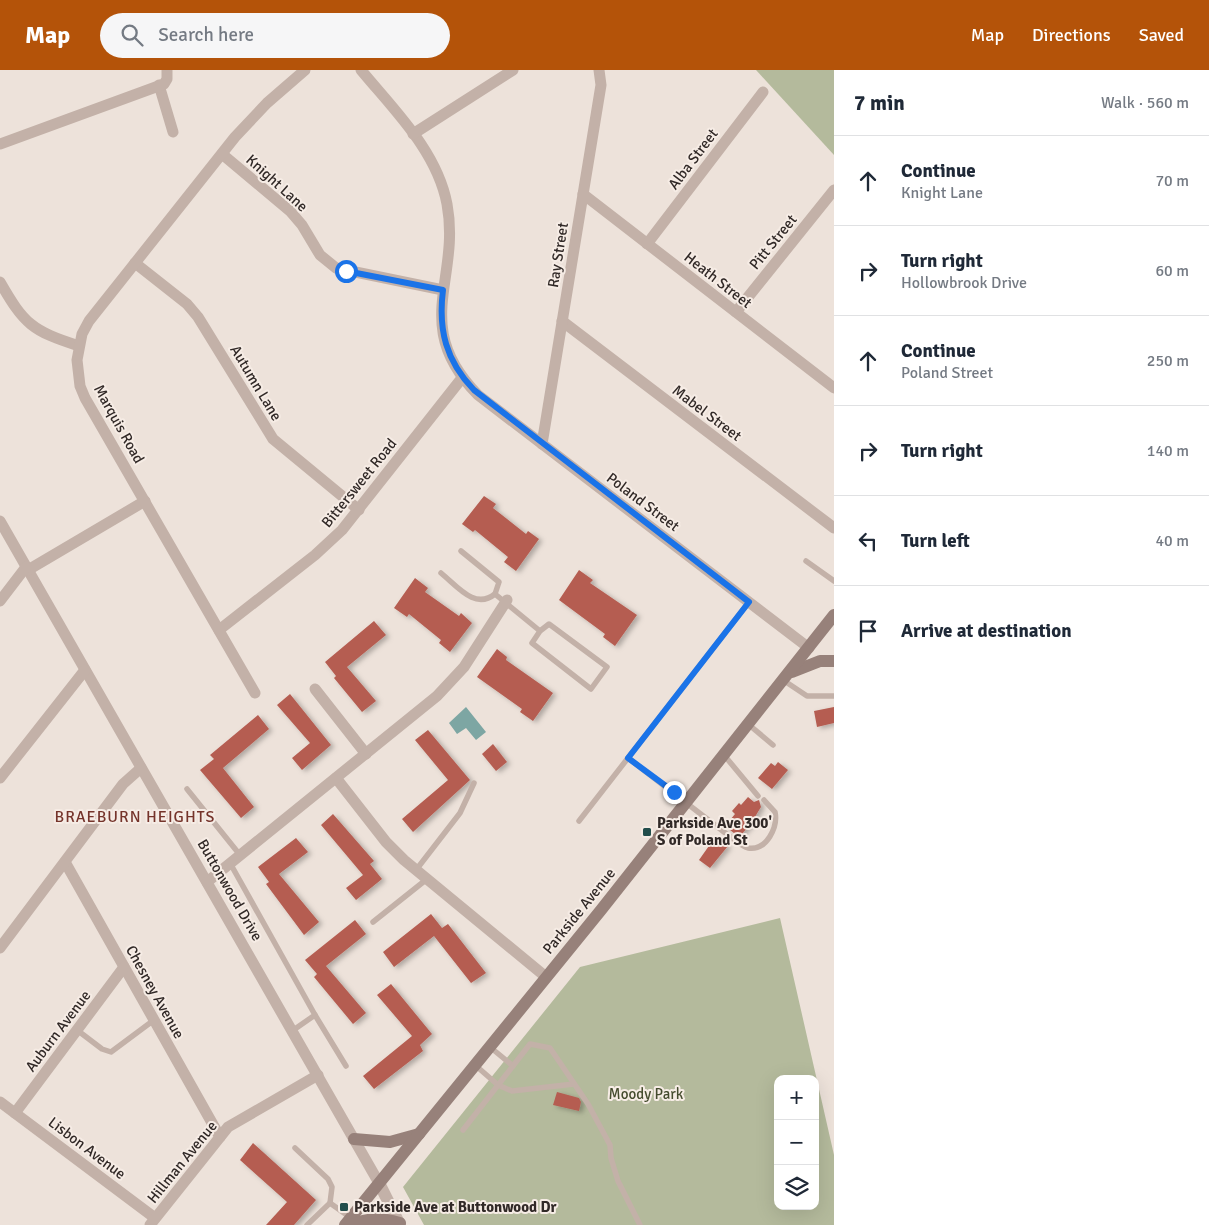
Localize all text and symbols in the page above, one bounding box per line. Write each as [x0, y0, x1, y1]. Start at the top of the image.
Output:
search box [100, 13, 450, 58]
text: Map [25, 20, 70, 50]
icon: search [118, 21, 146, 49]
text: Search here [158, 23, 254, 47]
text: Map [971, 24, 1004, 46]
text: Directions [1032, 24, 1111, 46]
text: Saved [1139, 24, 1184, 46]
text: 7 min [854, 90, 905, 116]
text: Walk · 560 m [1101, 93, 1189, 113]
street label: Alba Street [664, 125, 722, 193]
street label: Knight Lane [242, 151, 312, 215]
text: Continue [901, 159, 976, 183]
icon: ahead [854, 167, 882, 195]
text: 70 m [1155, 171, 1189, 191]
text: Knight Lane [901, 183, 983, 203]
street label: Pitt Street [745, 211, 801, 273]
street label: Ray Street [544, 221, 572, 289]
street label: Heath Street [681, 248, 755, 312]
text: Turn right [901, 249, 983, 273]
icon: right [854, 257, 882, 285]
route start [335, 260, 358, 283]
text: 60 m [1155, 261, 1189, 281]
text: Hollowbrook Drive [901, 273, 1027, 293]
text: Continue [901, 339, 976, 363]
street label: Autumn Lane [226, 342, 286, 424]
icon: ahead [854, 347, 882, 375]
text: 250 m [1147, 351, 1189, 371]
text: Poland Street [901, 363, 993, 383]
street label: Marquis Road [90, 381, 148, 467]
street label: Mabel Street [669, 381, 745, 445]
street label: Bittersweet Road [318, 435, 400, 531]
icon: right [854, 437, 882, 465]
text: Turn right [901, 439, 983, 463]
text: 140 m [1147, 441, 1189, 461]
street label: Poland Street [603, 469, 683, 535]
icon: left [854, 527, 882, 555]
text: Turn left [901, 529, 970, 553]
text: 40 m [1155, 531, 1189, 551]
icon: arrive [854, 617, 882, 645]
text: Arrive at destination [901, 619, 1072, 643]
route end [663, 781, 686, 804]
district label: BRAEBURN HEIGHTS [55, 807, 215, 827]
place label: Parkside Ave 300' S of Poland St [657, 814, 772, 849]
marker: Parkside Ave 300' S of Poland St [641, 826, 653, 838]
street label: Buttonwood Drive [194, 836, 266, 944]
street label: Parkside Avenue [539, 864, 619, 958]
street label: Chesney Avenue [122, 942, 188, 1042]
street label: Auburn Avenue [22, 987, 94, 1075]
map controls [774, 1075, 819, 1210]
button: + [774, 1075, 819, 1120]
park label: Moody Park [609, 1085, 684, 1103]
street label: Lisbon Avenue [45, 1113, 129, 1183]
street label: Hillman Avenue [143, 1117, 221, 1207]
button: − [774, 1120, 819, 1165]
button: layers [774, 1165, 819, 1210]
place label: Parkside Ave at Buttonwood Dr [354, 1198, 556, 1216]
marker: Parkside Ave at Buttonwood Dr [338, 1201, 350, 1213]

